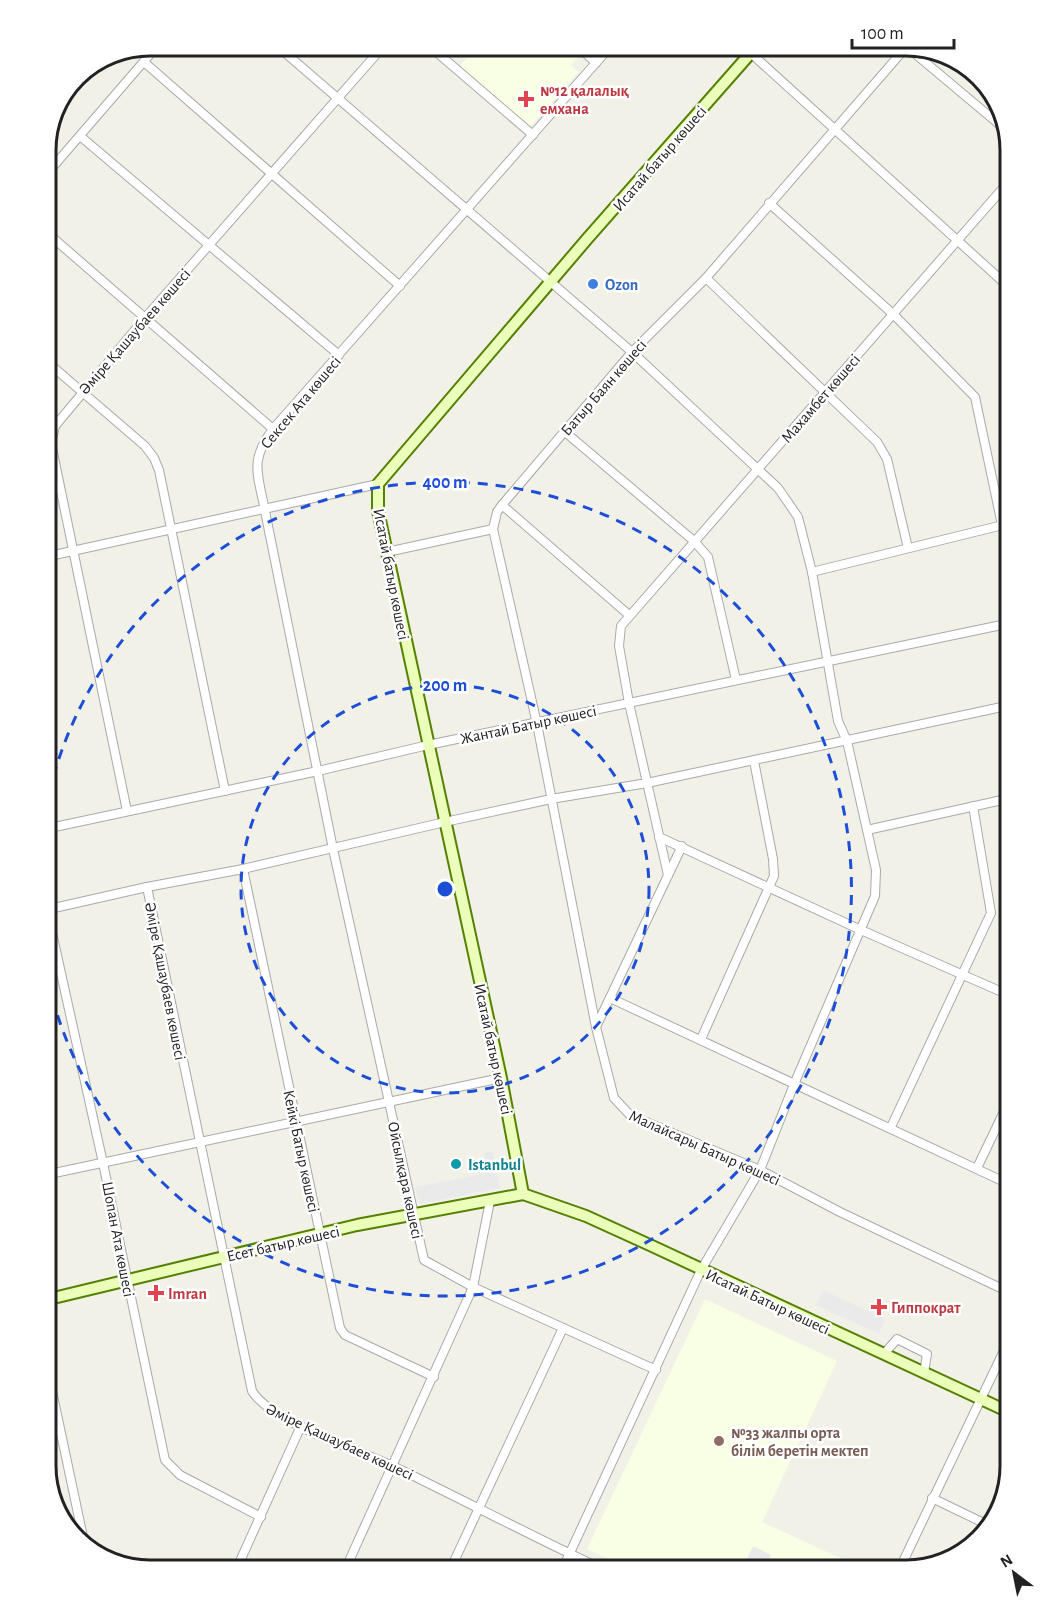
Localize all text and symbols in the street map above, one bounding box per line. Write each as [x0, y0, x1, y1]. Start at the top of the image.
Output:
scale bar [852, 12, 954, 50]
text: 100 m [861, 25, 904, 43]
place label: №12 қалалық емхана [540, 83, 630, 117]
marker: №12 қалалық емхана [517, 90, 535, 108]
street label: Исатай батыр көшесі [610, 103, 710, 214]
street label: Әміре Қашаубаев көшесі [76, 266, 194, 398]
marker: Ozon [586, 277, 600, 291]
place label: Ozon [605, 277, 638, 293]
street label: Батыр Баян көшесі [558, 337, 650, 439]
street label: Махамбет көшесі [778, 351, 863, 446]
street label: Сексек Ата көшесі [258, 353, 344, 452]
text: 400 m [422, 474, 468, 492]
street label: Исатай батыр көшесі [370, 507, 412, 641]
text: 200 m [423, 677, 467, 695]
street label: Жантай Батыр көшесі [459, 703, 598, 747]
centre of rings [435, 879, 455, 899]
street label: Әміре Қашаубаев көшесі [141, 901, 188, 1062]
street label: Исатай батыр көшесі [471, 982, 515, 1116]
street label: Кейкі Батыр көшесі [280, 1088, 322, 1214]
street label: Малайсары Батыр көшесі [627, 1107, 783, 1189]
street label: Ойсылқара көшесі [385, 1120, 425, 1240]
marker: Istanbul [449, 1157, 463, 1171]
place label: Istanbul [468, 1157, 521, 1173]
street label: Шопан Ата көшесі [99, 1180, 137, 1298]
street label: Есет батыр көшесі [225, 1223, 341, 1265]
street label: Исатай Батыр көшесі [703, 1266, 832, 1338]
marker: Imran [149, 1286, 163, 1300]
place label: Imran [168, 1286, 207, 1302]
marker: Гиппократ [872, 1300, 886, 1314]
place label: Гиппократ [891, 1300, 961, 1316]
street label: Әміре Қашаубаев көшесі [263, 1401, 416, 1484]
place label: №33 жалпы орта білім беретін мектеп [731, 1425, 869, 1459]
marker: №33 жалпы орта білім беретін мектеп [712, 1434, 726, 1448]
north arrow [984, 1543, 1044, 1603]
text: N [998, 1551, 1016, 1571]

